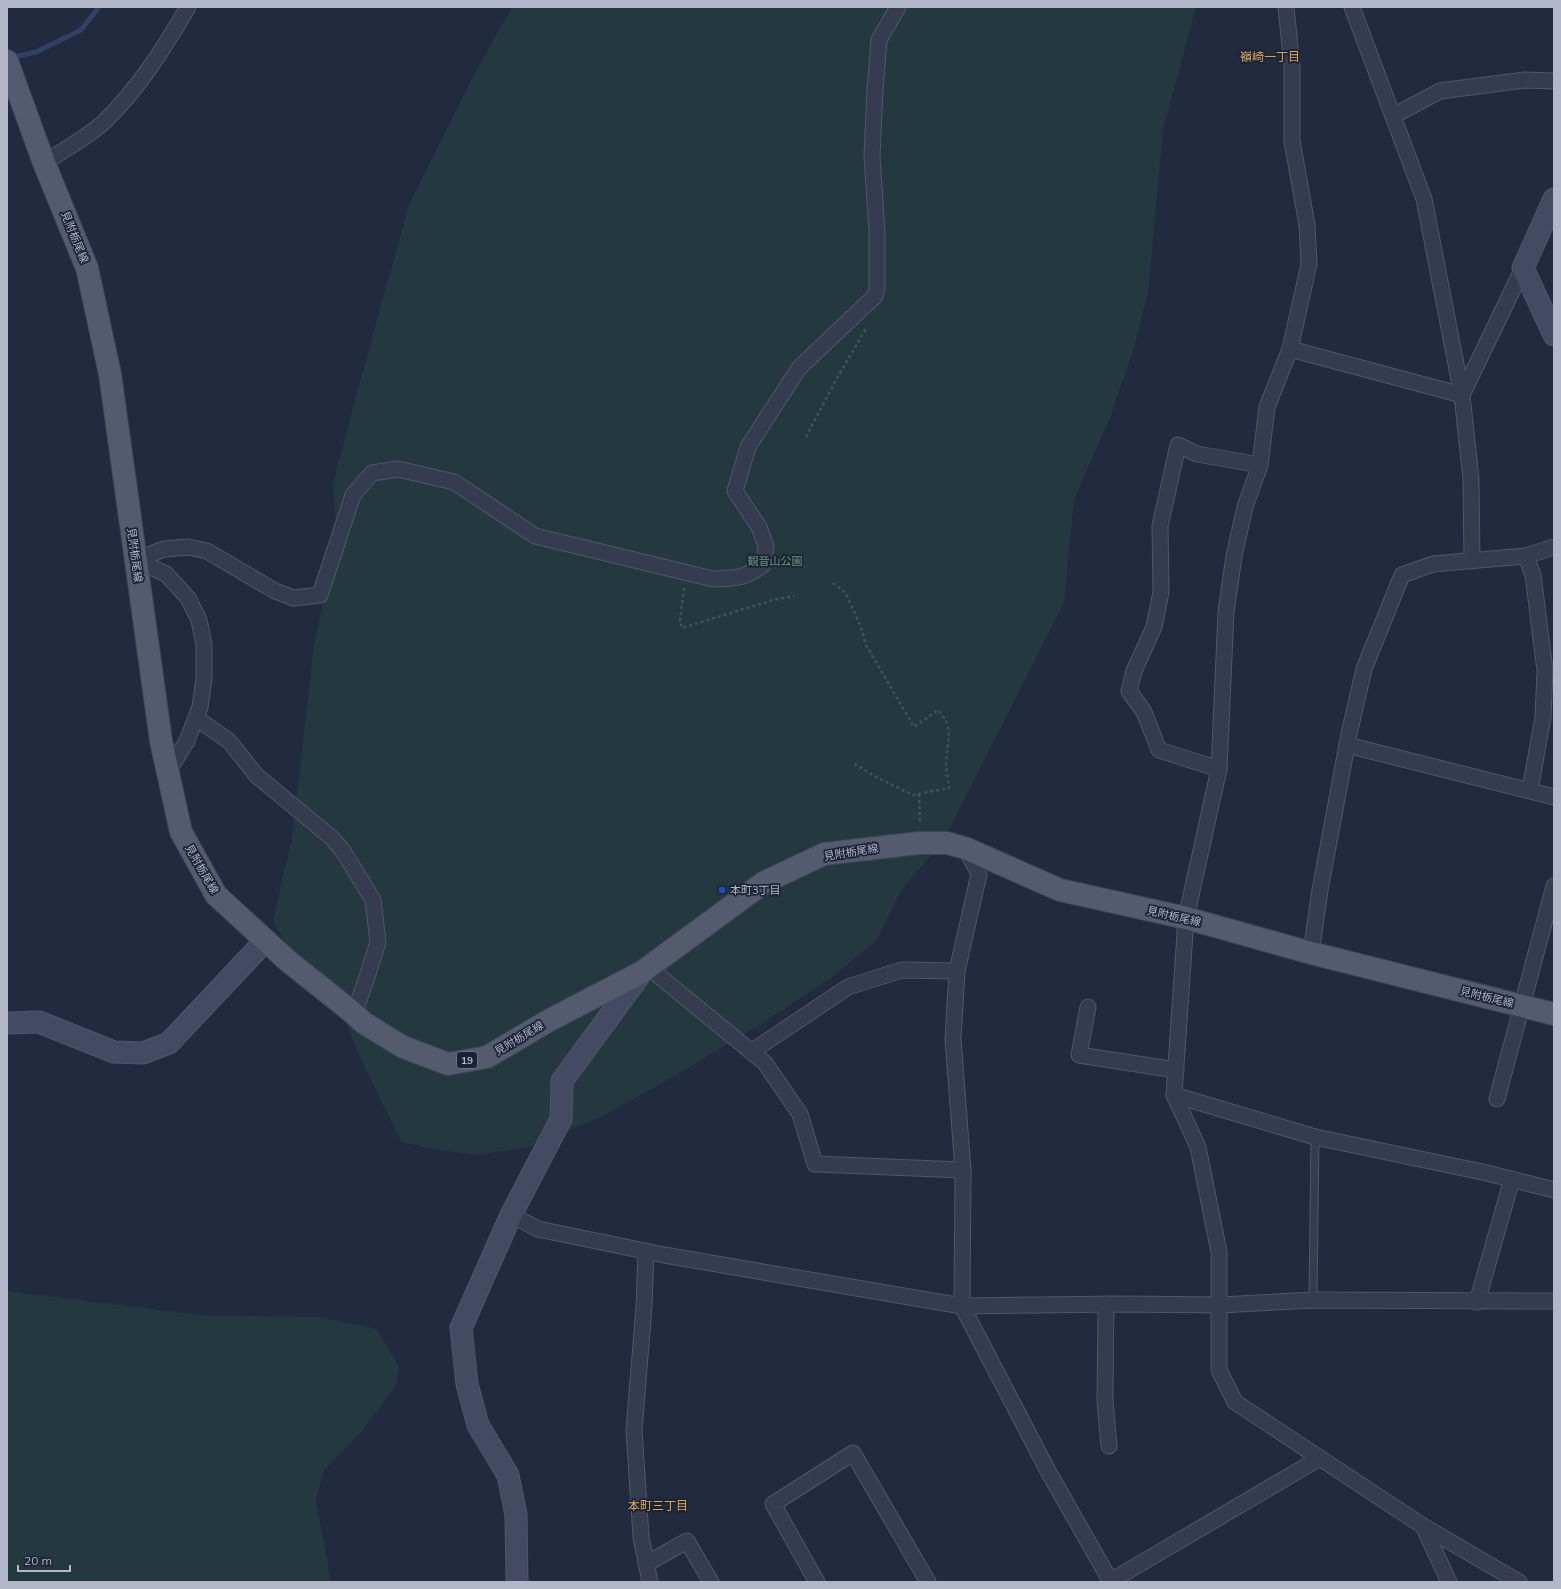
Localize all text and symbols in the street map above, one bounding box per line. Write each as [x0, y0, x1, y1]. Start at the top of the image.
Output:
district label: 嶺崎一丁目 [1240, 49, 1300, 64]
street label: 見附栃尾線 [58, 209, 92, 265]
street label: 見附栃尾線 [124, 527, 146, 583]
park label: 観音山公園 [748, 554, 803, 568]
street label: 見附栃尾線 [823, 841, 879, 863]
street label: 見附栃尾線 [182, 842, 222, 896]
place label: 本町3丁目 [730, 883, 781, 897]
marker: 本町3丁目 [717, 885, 727, 895]
street label: 見附栃尾線 [1146, 903, 1202, 929]
street label: 見附栃尾線 [1459, 984, 1515, 1010]
street label: 見附栃尾線 [492, 1018, 546, 1058]
road number: 19 [457, 1052, 477, 1068]
district label: 本町三丁目 [628, 1498, 688, 1513]
scale bar [18, 1547, 70, 1573]
text: 20 m [24, 1553, 52, 1568]

